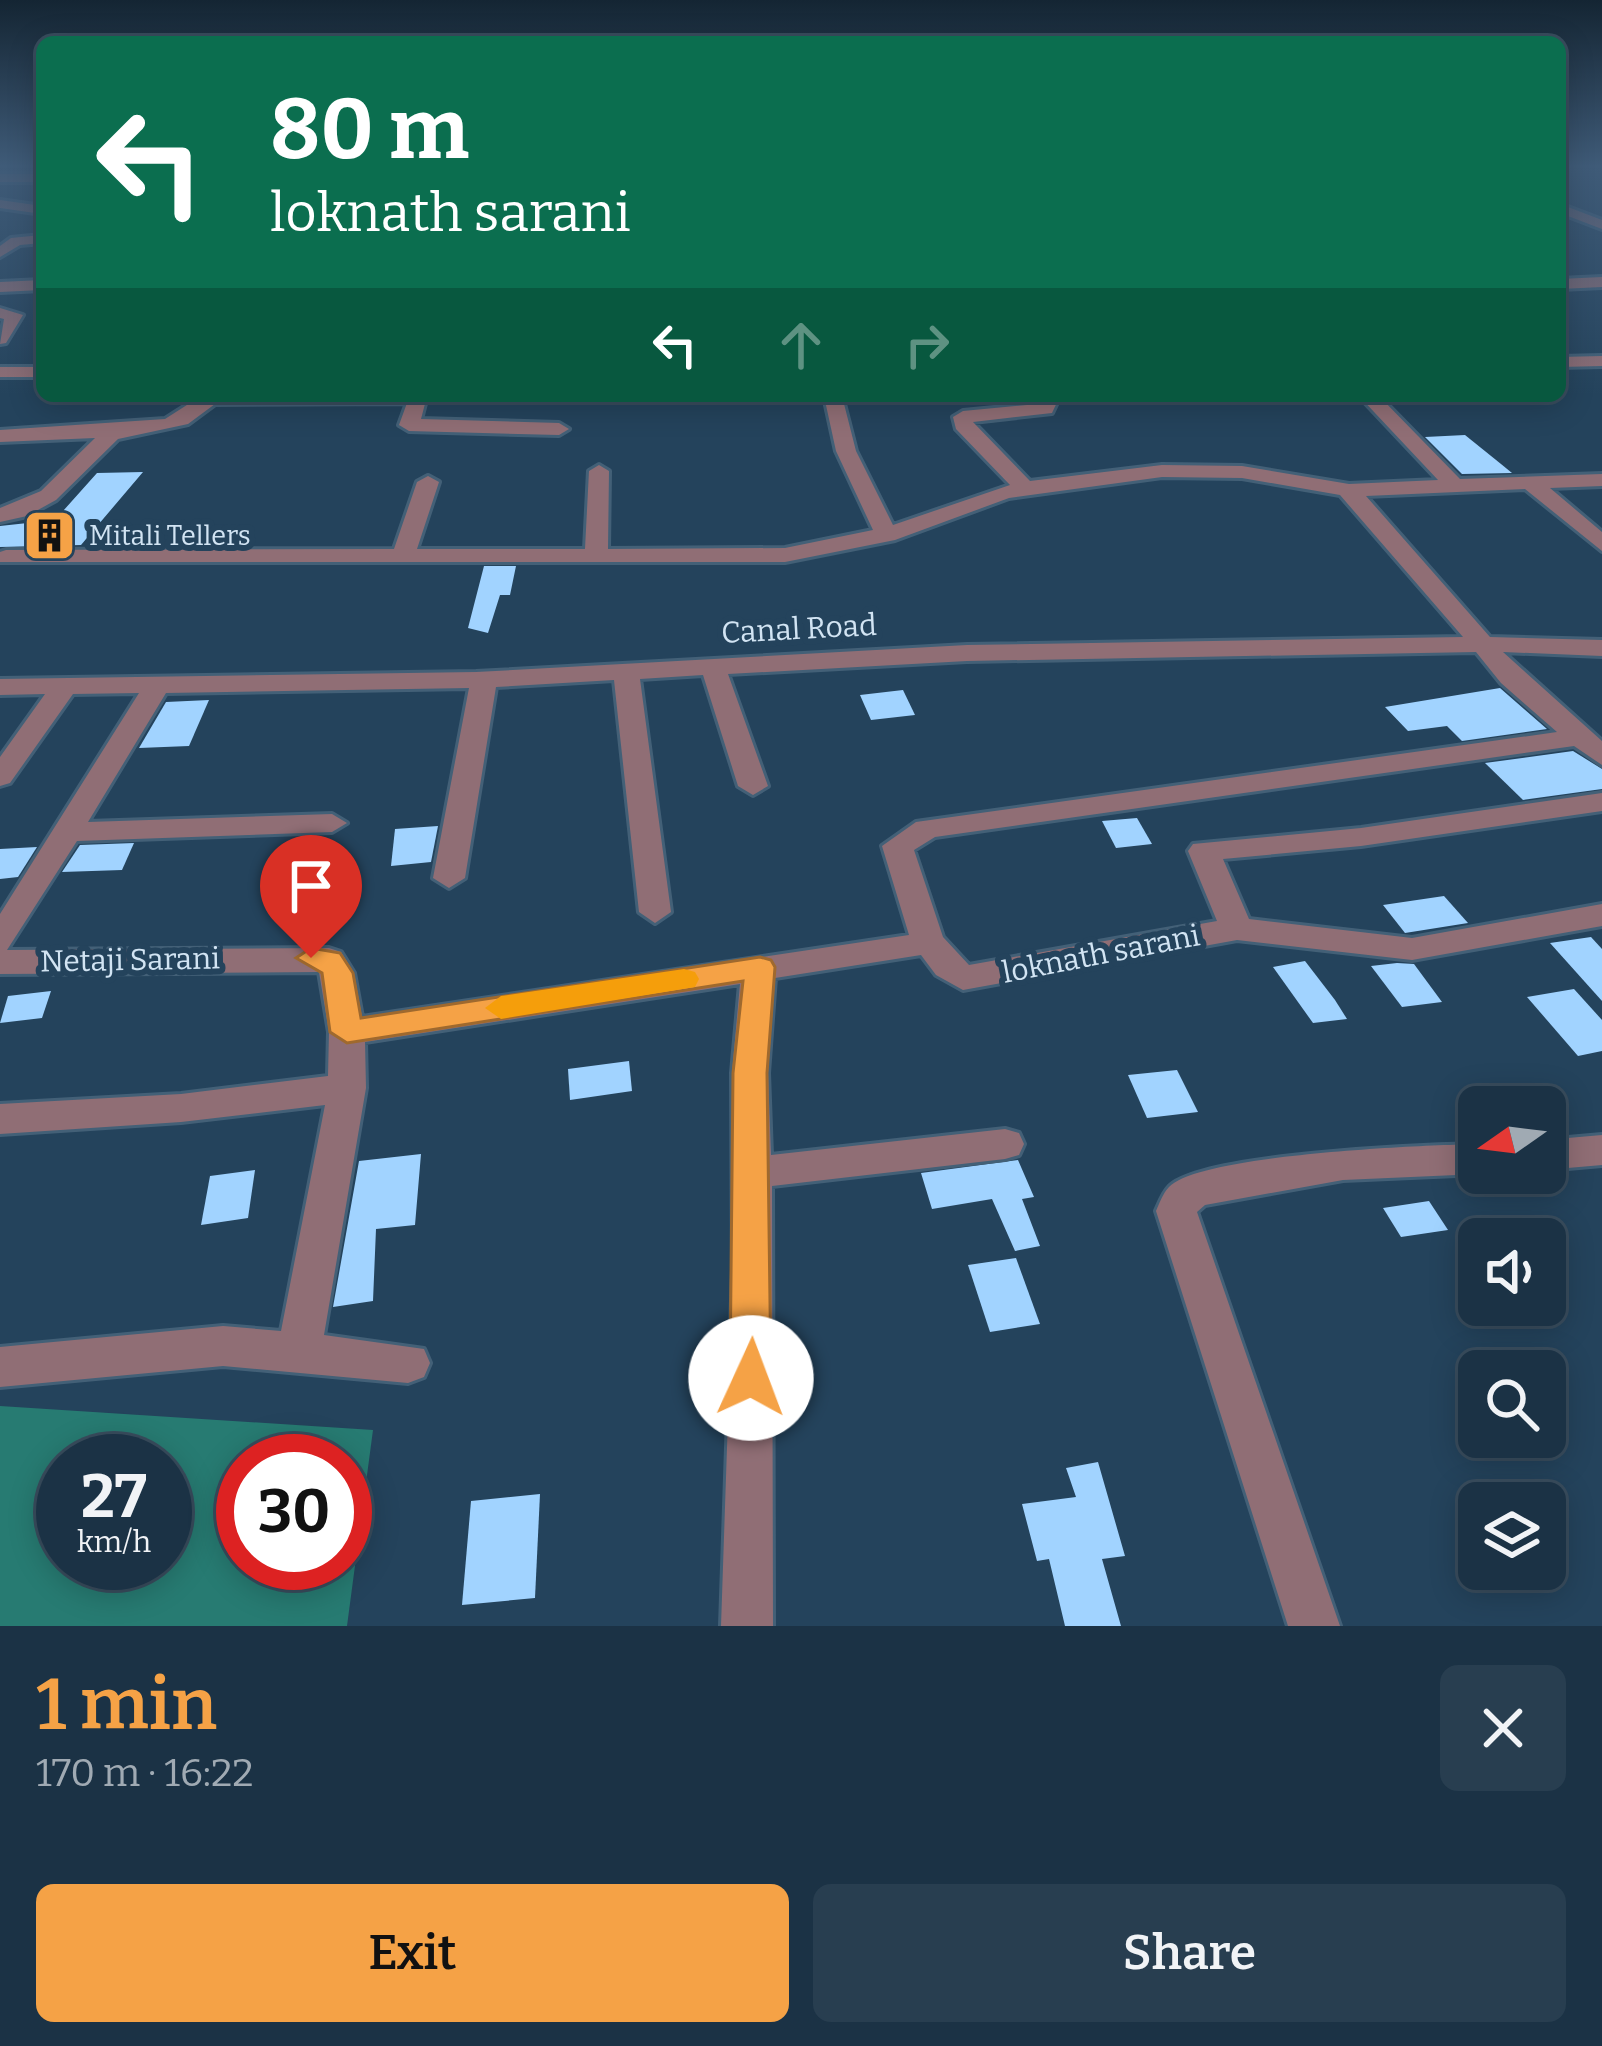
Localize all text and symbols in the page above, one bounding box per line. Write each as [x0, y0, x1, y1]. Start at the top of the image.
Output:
text: 80 m [270, 79, 469, 180]
icon: left [72, 84, 228, 240]
text: loknath sarani [270, 181, 631, 245]
icon: left [642, 312, 708, 378]
icon: ahead [768, 312, 834, 378]
icon: right [894, 312, 960, 378]
building icon: Mitali Tellers [22, 508, 78, 564]
place label: Mitali Tellers [89, 520, 251, 552]
street label: Canal Road [720, 607, 878, 651]
pin [260, 835, 362, 958]
icon: arrive [278, 853, 344, 919]
street label: loknath sarani [999, 917, 1203, 991]
street label: Netaji Sarani [40, 940, 220, 980]
north arrow [1458, 1086, 1566, 1194]
map controls [1458, 1086, 1566, 1590]
button: sound [1458, 1218, 1566, 1326]
position arrow [688, 1315, 814, 1441]
button: search [1458, 1350, 1566, 1458]
speed limit sign: 30 [216, 1434, 372, 1590]
text: 27 [81, 1461, 147, 1533]
button: layers [1458, 1482, 1566, 1590]
text: km/h [77, 1524, 151, 1560]
text: 1 min [36, 1662, 217, 1748]
button: close [1440, 1665, 1566, 1791]
text: 170 m · 16:22 [36, 1750, 254, 1796]
button: Exit [36, 1884, 789, 2022]
button: Share [813, 1884, 1566, 2022]

